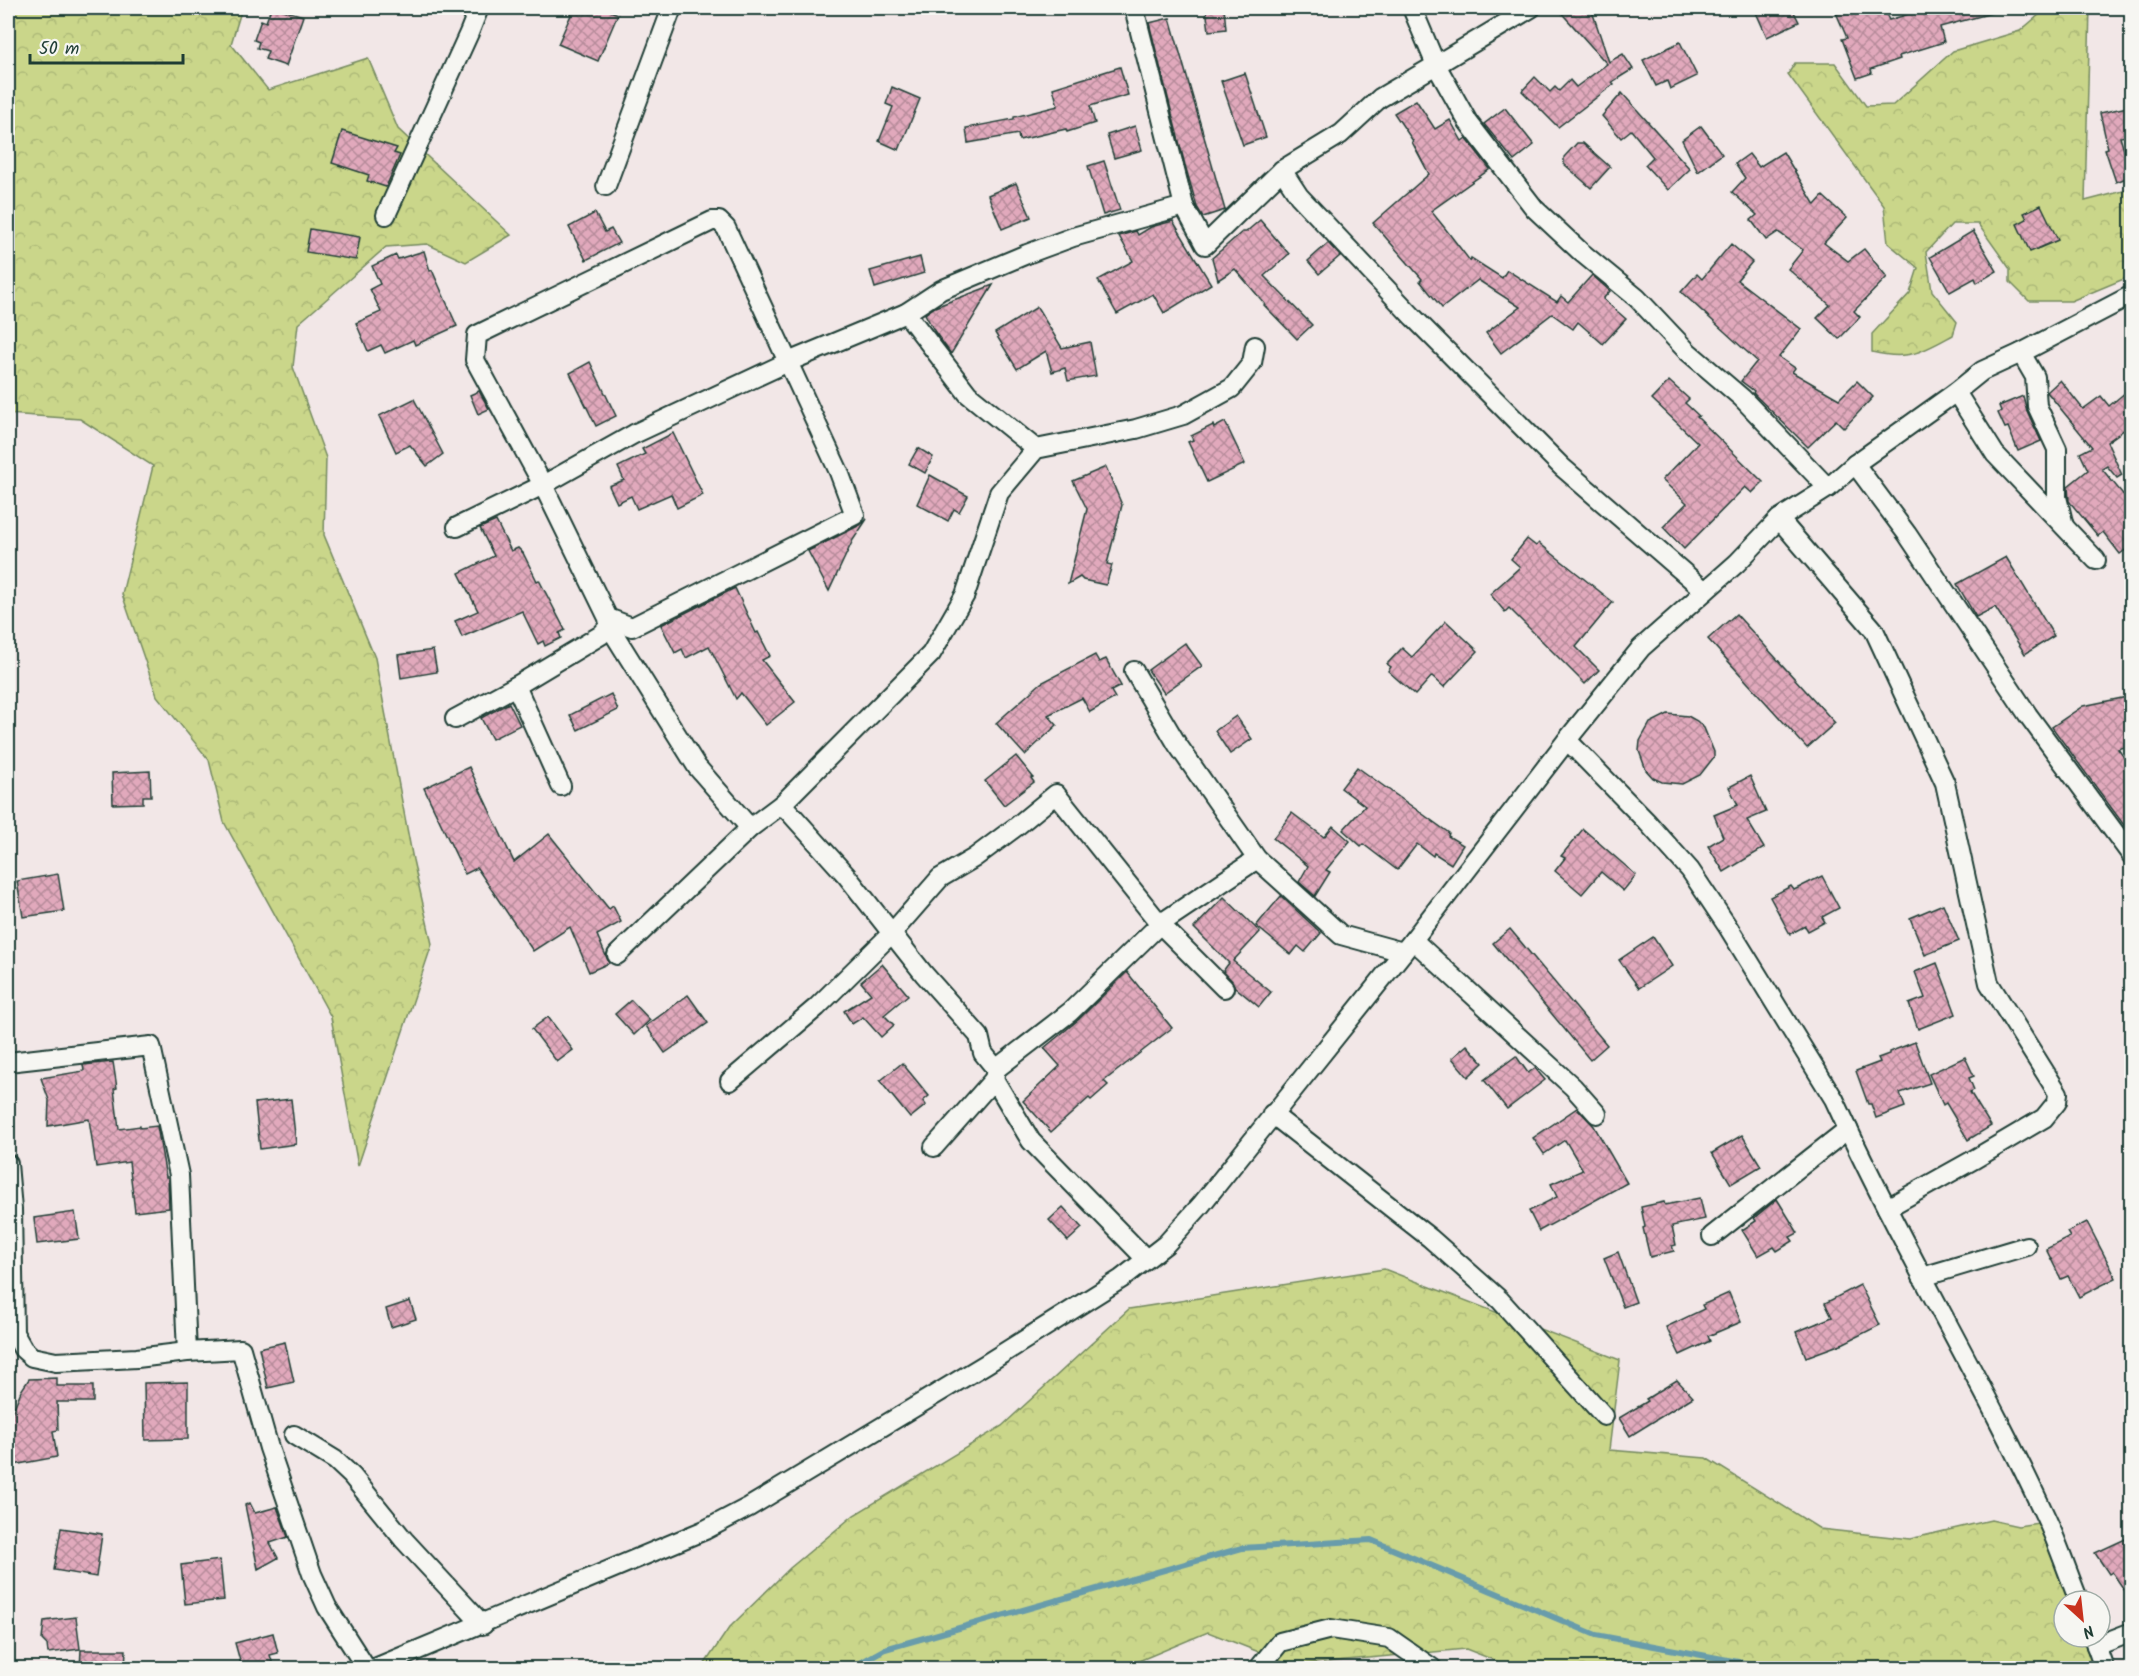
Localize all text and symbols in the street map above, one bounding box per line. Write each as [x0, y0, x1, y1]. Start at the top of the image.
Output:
scale bar [30, 27, 183, 65]
text: 50 m [39, 35, 79, 64]
north arrow [2052, 1589, 2112, 1649]
text: N [2078, 1618, 2098, 1644]

